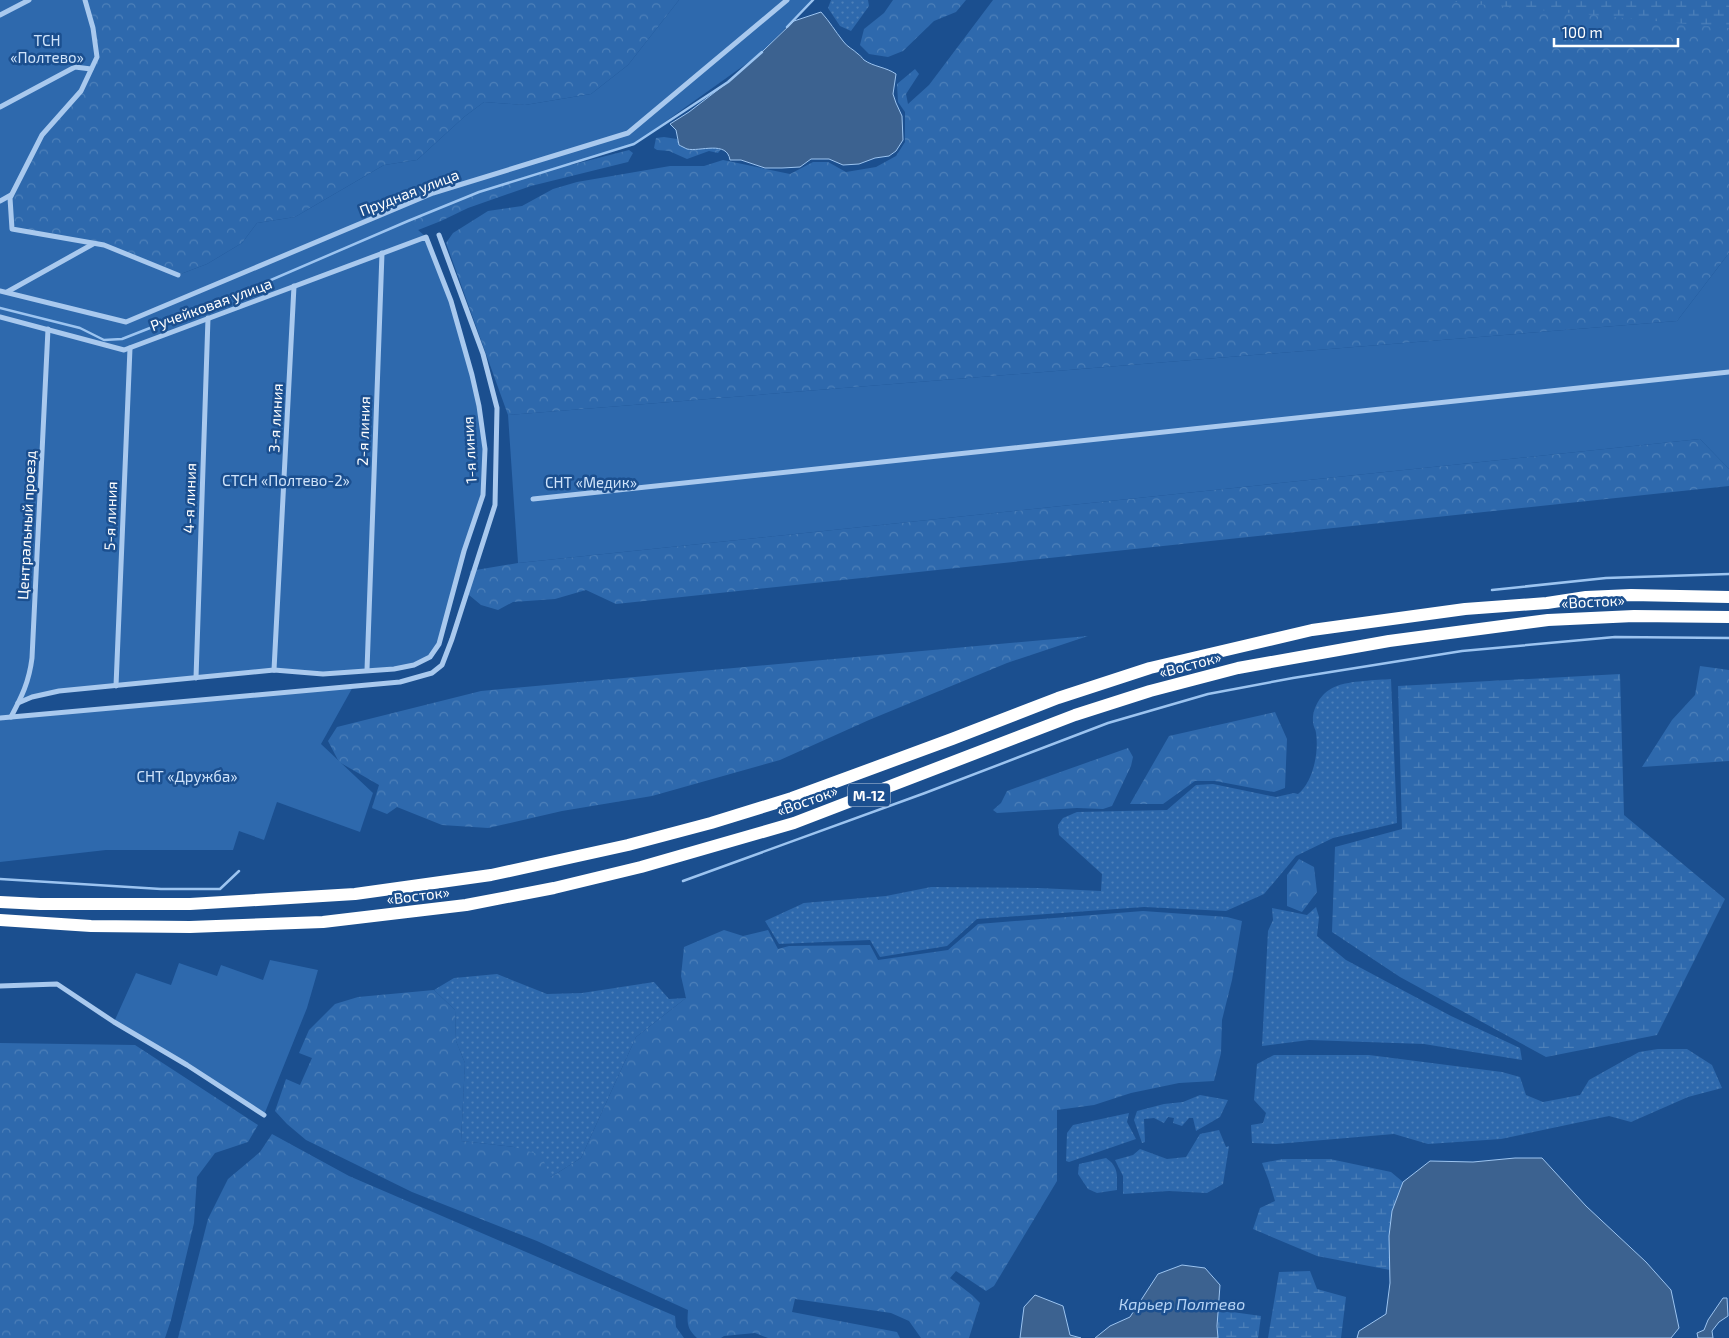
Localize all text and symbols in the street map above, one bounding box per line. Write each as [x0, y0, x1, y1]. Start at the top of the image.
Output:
scale bar [1554, 15, 1678, 47]
text: 100 m [1562, 23, 1603, 41]
park label: ТСН «Полтево» [10, 31, 84, 66]
street label: Прудная улица [357, 165, 462, 220]
street label: Ручейковая улица [148, 274, 275, 335]
street label: 3-я линия [264, 383, 286, 453]
street label: 2-я линия [353, 396, 373, 466]
street label: 1-я линия [458, 416, 480, 484]
street label: Центральный проезд [13, 450, 39, 600]
street label: 4-я линия [179, 463, 199, 533]
park label: СТСН «Полтево-2» [222, 471, 350, 489]
park label: СНТ «Медик» [545, 473, 637, 491]
street label: 5-я линия [100, 481, 120, 551]
street label: «Восток» [1561, 590, 1625, 612]
street label: «Восток» [1157, 647, 1223, 681]
park label: СНТ «Дружба» [137, 767, 237, 786]
street label: «Восток» [774, 781, 840, 819]
road number: М-12 [848, 784, 890, 806]
street label: «Восток» [385, 882, 451, 908]
water label: Карьер Полтево [1119, 1294, 1245, 1313]

